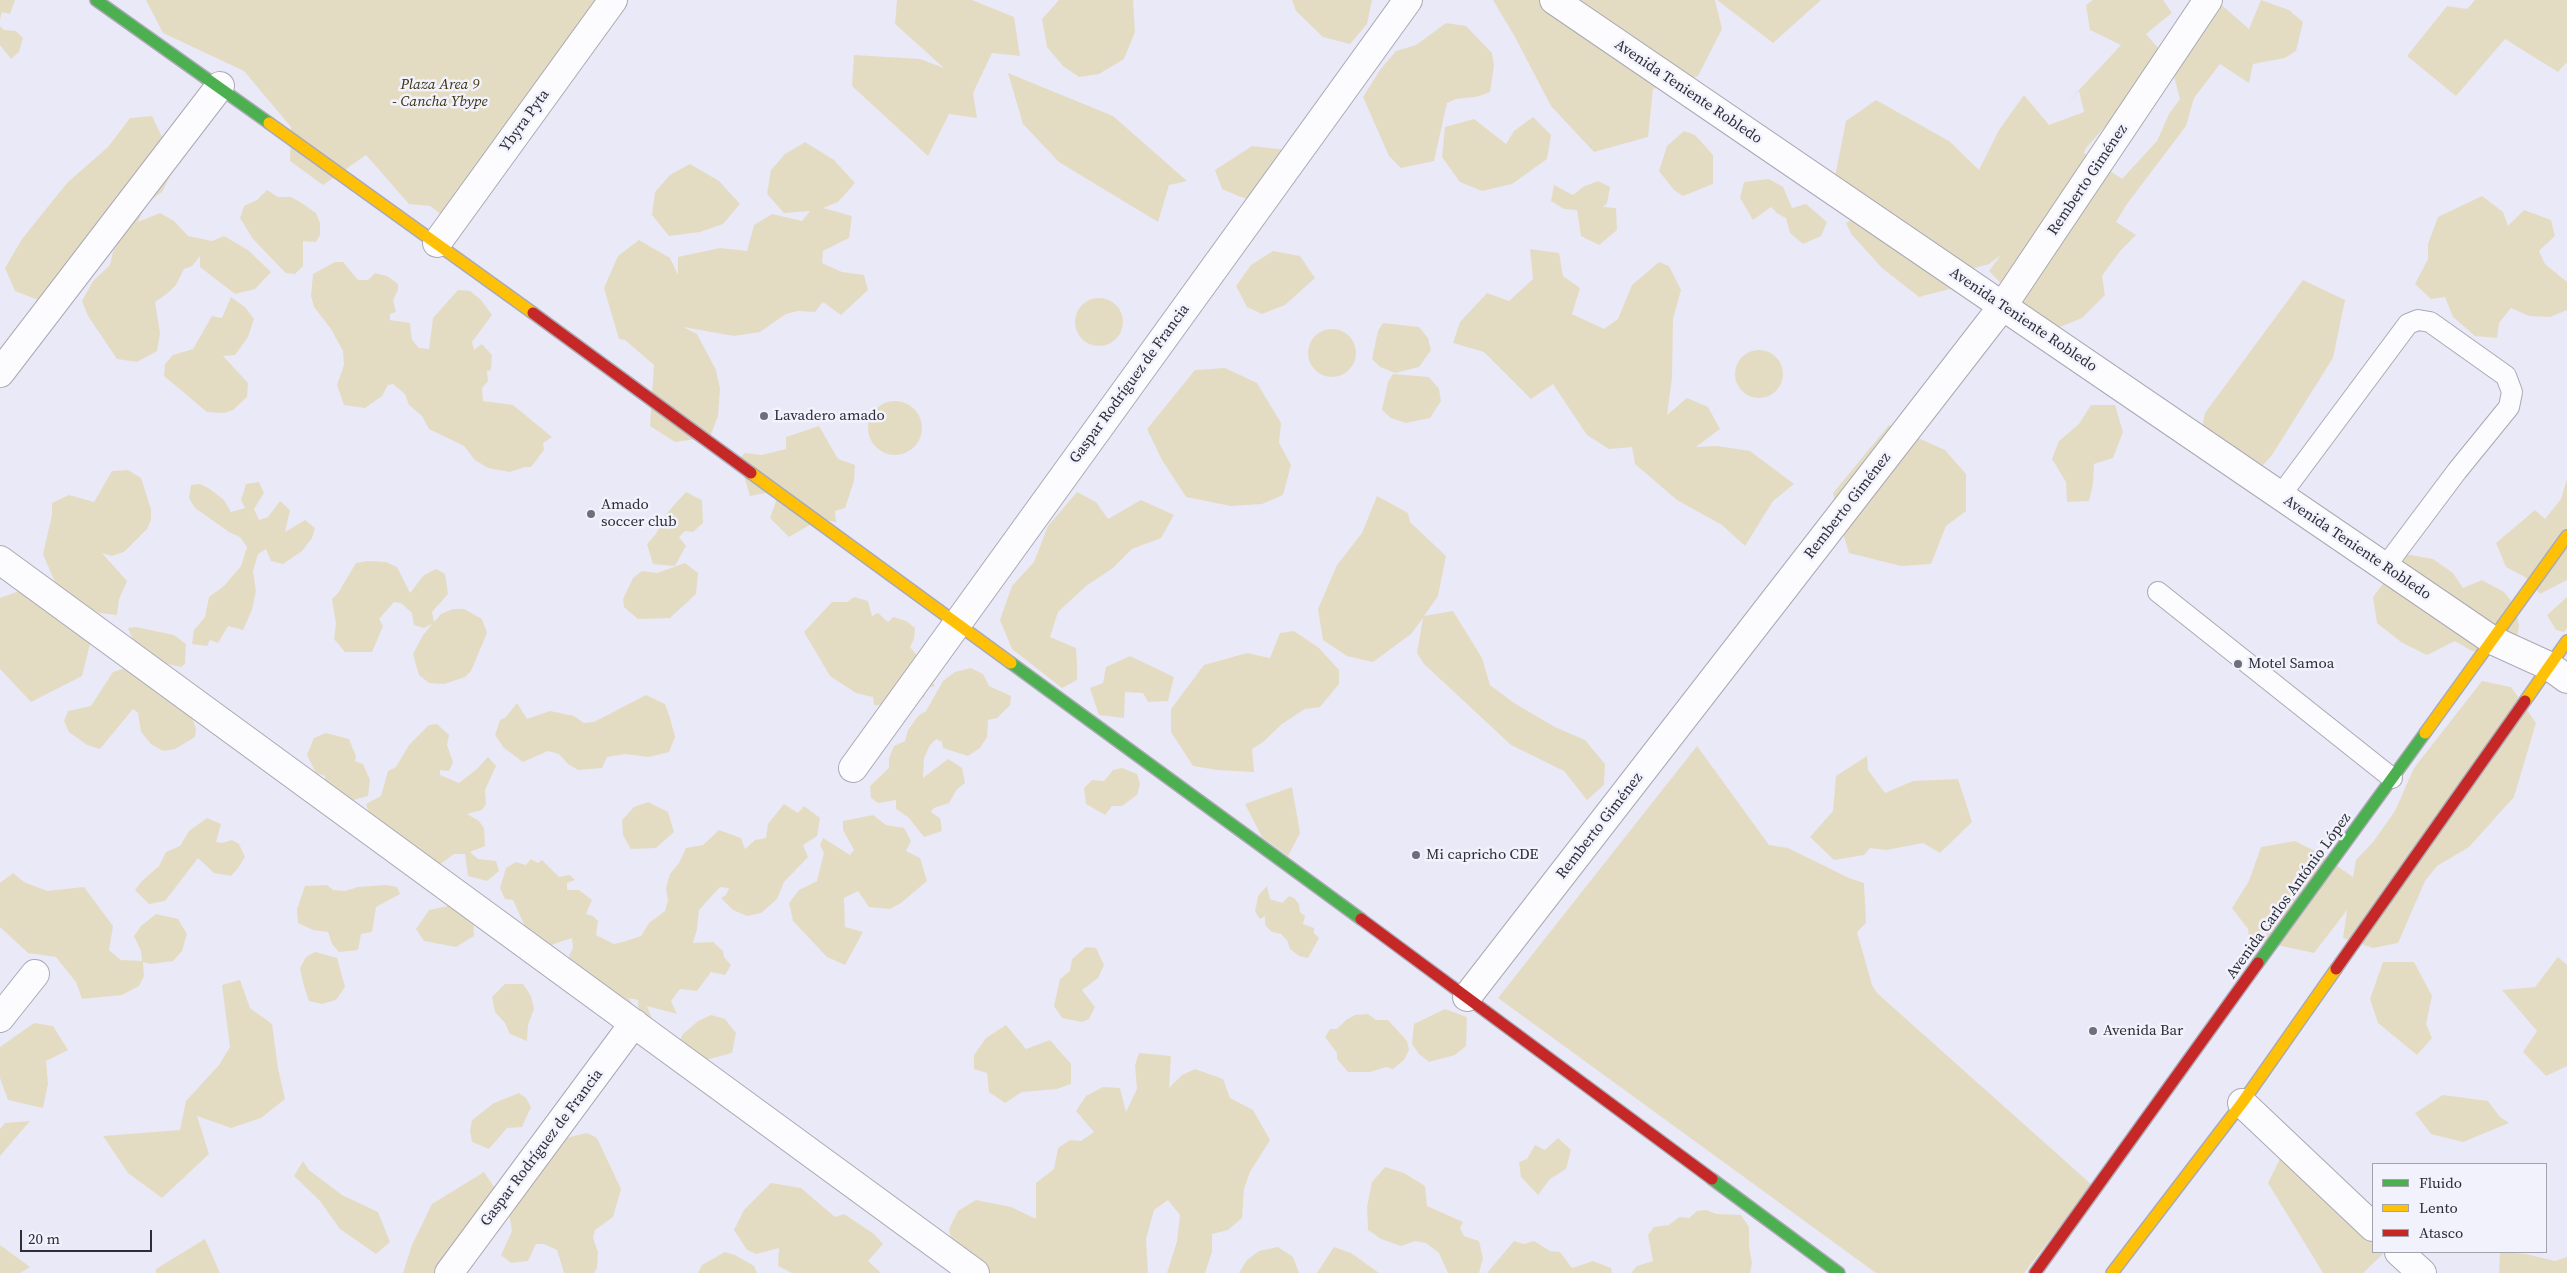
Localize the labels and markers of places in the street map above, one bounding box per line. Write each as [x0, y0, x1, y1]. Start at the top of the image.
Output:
place label: Lavadero amado [774, 407, 885, 425]
marker: Lavadero amado [758, 410, 770, 422]
place label: Amado soccer club [601, 496, 677, 531]
marker: Amado soccer club [585, 508, 597, 520]
place label: Motel Samoa [2248, 655, 2334, 673]
marker: Motel Samoa [2232, 658, 2244, 670]
place label: Mi capricho CDE [1426, 846, 1538, 864]
marker: Mi capricho CDE [1410, 849, 1422, 861]
place label: Avenida Bar [2103, 1022, 2183, 1040]
marker: Avenida Bar [2087, 1025, 2099, 1037]

